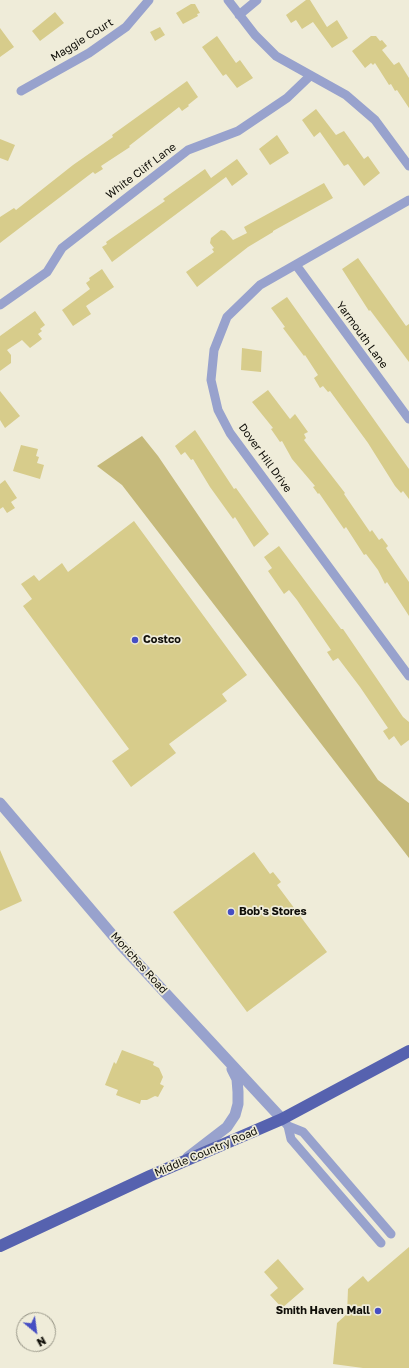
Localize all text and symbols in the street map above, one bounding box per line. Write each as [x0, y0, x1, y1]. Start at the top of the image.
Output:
street label: Maggie Court [48, 16, 116, 64]
street label: White Cliff Lane [103, 140, 179, 202]
street label: Yarmouth Lane [333, 299, 391, 371]
street label: Dover Hill Drive [236, 421, 294, 495]
place label: Costco [143, 633, 181, 647]
marker: Costco [130, 635, 140, 645]
place label: Bob's Stores [239, 905, 307, 919]
marker: Bob's Stores [226, 907, 236, 917]
street label: Moriches Road [108, 930, 170, 996]
street label: Middle Country Road [152, 1124, 260, 1180]
place label: Smith Haven Mall [276, 1304, 370, 1318]
marker: Smith Haven Mall [373, 1306, 383, 1316]
north arrow [16, 1312, 56, 1352]
text: N [35, 1334, 48, 1350]

